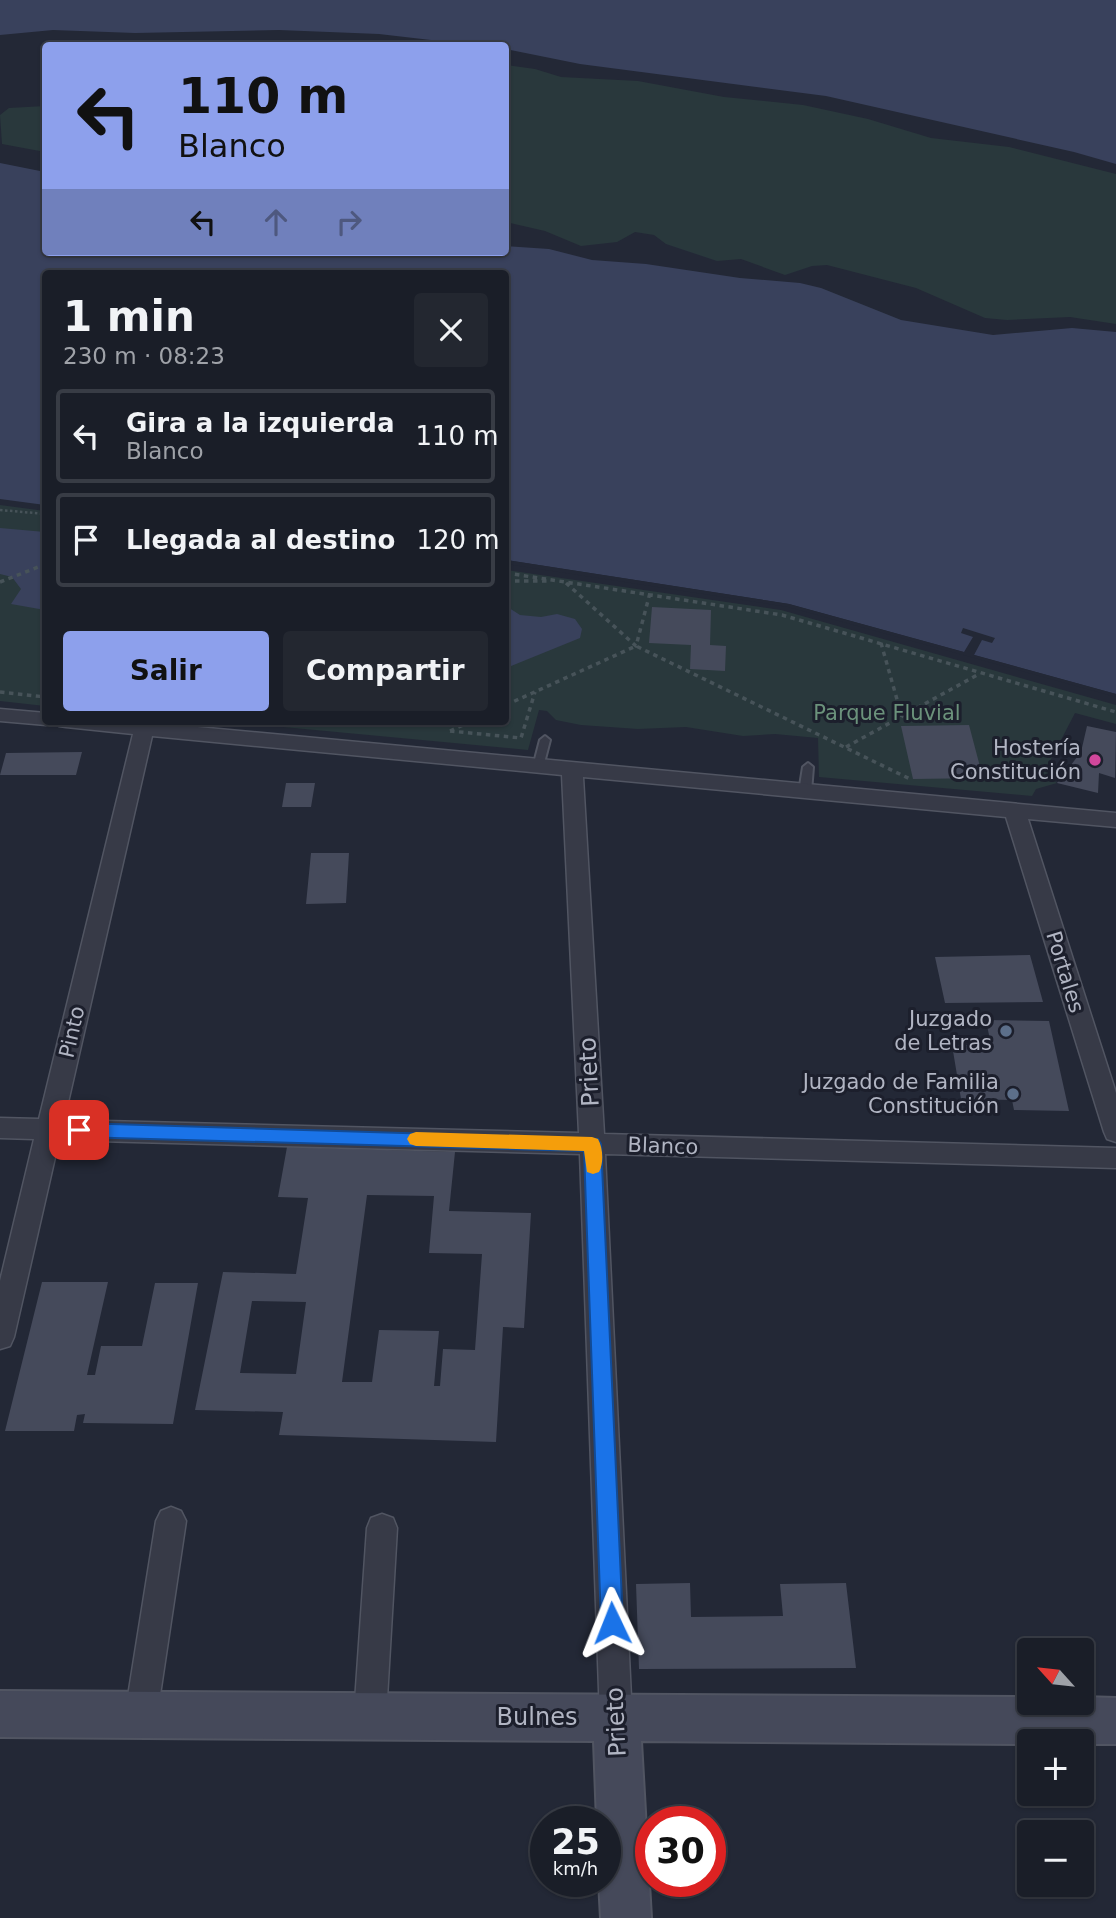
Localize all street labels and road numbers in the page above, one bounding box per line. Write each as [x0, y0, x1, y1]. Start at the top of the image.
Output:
street label: Portales [1041, 928, 1089, 1016]
street label: Pinto [54, 1004, 90, 1060]
street label: Prieto [573, 1037, 605, 1107]
street label: Blanco [627, 1133, 699, 1159]
street label: Prieto [600, 1687, 632, 1757]
street label: Bulnes [497, 1703, 577, 1731]

